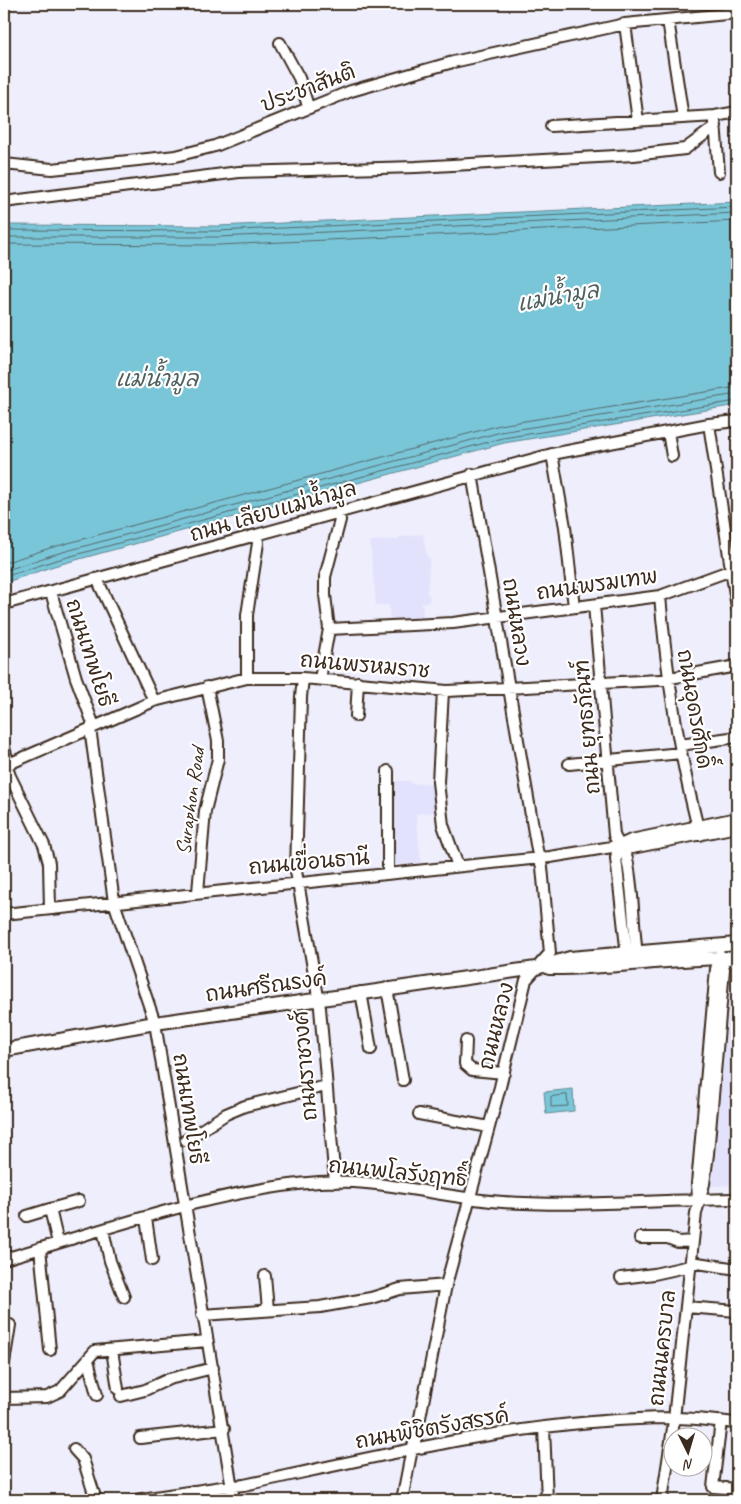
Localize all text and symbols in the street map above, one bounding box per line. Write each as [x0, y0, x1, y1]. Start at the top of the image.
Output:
street label: ประชาสันติ [257, 58, 359, 118]
water label: แม่น้ำมูล [514, 269, 603, 320]
water label: แม่น้ำมูล [116, 358, 200, 395]
street label: ถนน เลียบแม่น้ำมูล [185, 469, 360, 550]
street label: ถนนพรมเทพ [535, 563, 659, 605]
street label: ถนนหลวง [497, 576, 537, 668]
street label: ถนนเทพโยธี [60, 595, 120, 711]
street label: ถนนพรหมราช [299, 646, 431, 684]
street label: ถนนอุดรศักดิ์ [669, 646, 723, 771]
street label: ถนน ยุทธภัณฑ์ [568, 658, 609, 795]
street label: Suraphon Road [170, 742, 211, 856]
street label: ถนนเขื่อนธานี [247, 839, 371, 880]
street label: ถนนศรีณรงค์ [204, 965, 328, 1007]
street label: ถนนหลวง [473, 980, 519, 1072]
street label: ถนนราชวงศ์ [287, 1008, 323, 1122]
street label: ถนนเทพโยธี [167, 1051, 211, 1167]
street label: ถนนพโลรังฤทธิ์ [327, 1147, 469, 1193]
street label: ถนนนครบาล [643, 1289, 681, 1407]
street label: ถนนพิชิตรังสรรค์ [353, 1402, 511, 1454]
north arrow [664, 1426, 714, 1476]
text: N [682, 1456, 694, 1474]

